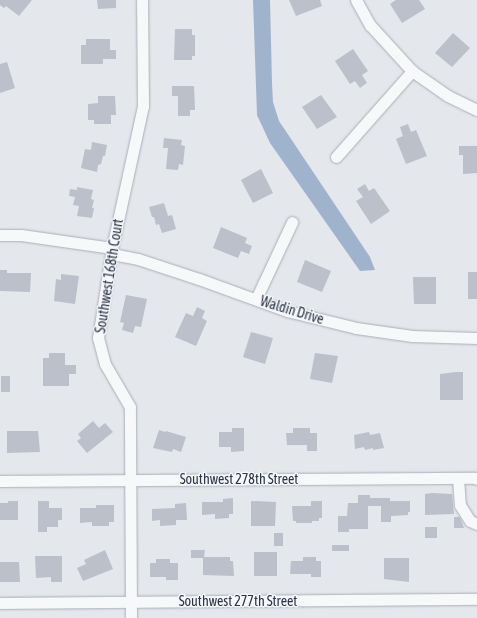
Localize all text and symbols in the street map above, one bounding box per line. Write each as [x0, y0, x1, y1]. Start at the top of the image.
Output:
street label: Southwest 168th Court [92, 218, 126, 334]
street label: Waldin Drive [258, 292, 326, 328]
street label: Southwest 278th Street [180, 471, 298, 487]
street label: Southwest 277th Street [179, 593, 297, 609]

